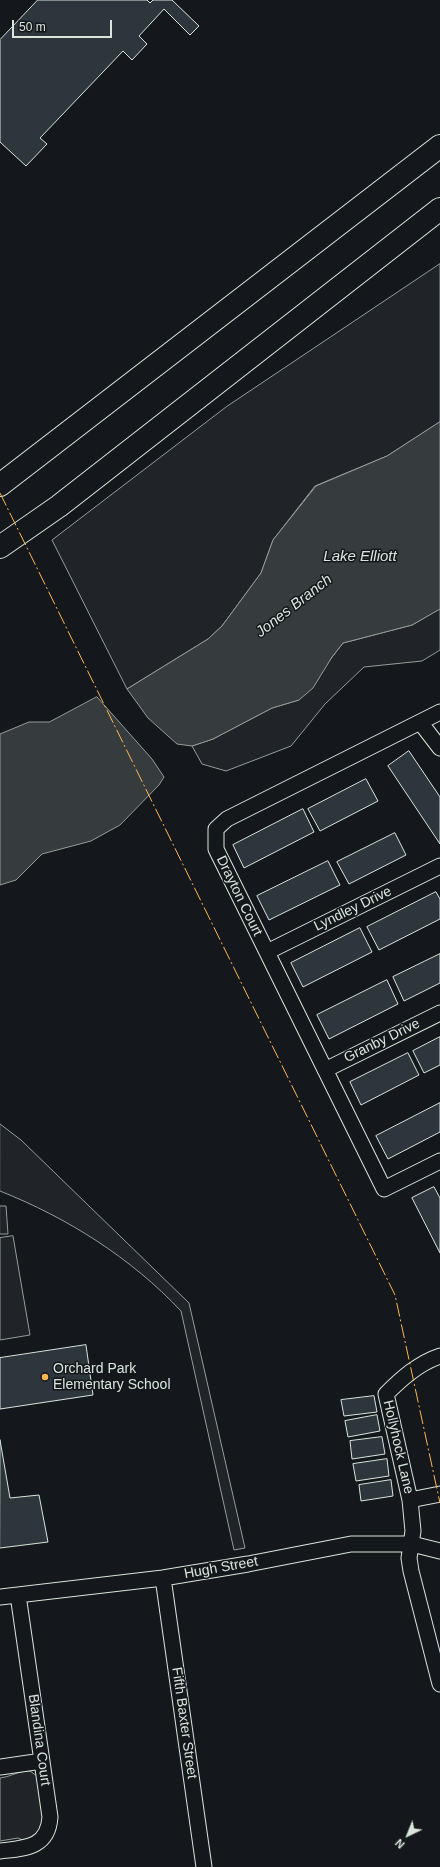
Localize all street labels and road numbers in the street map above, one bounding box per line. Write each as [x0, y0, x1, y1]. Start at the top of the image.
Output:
street label: Drayton Court [212, 853, 266, 939]
street label: Lyndley Drive [311, 883, 395, 935]
street label: Granby Drive [341, 1015, 423, 1067]
street label: Hollyhock Lane [379, 1398, 417, 1496]
street label: Hugh Street [183, 1553, 259, 1583]
street label: Fifth Baxter Street [168, 1666, 200, 1780]
street label: Blandina Court [24, 1693, 54, 1787]

